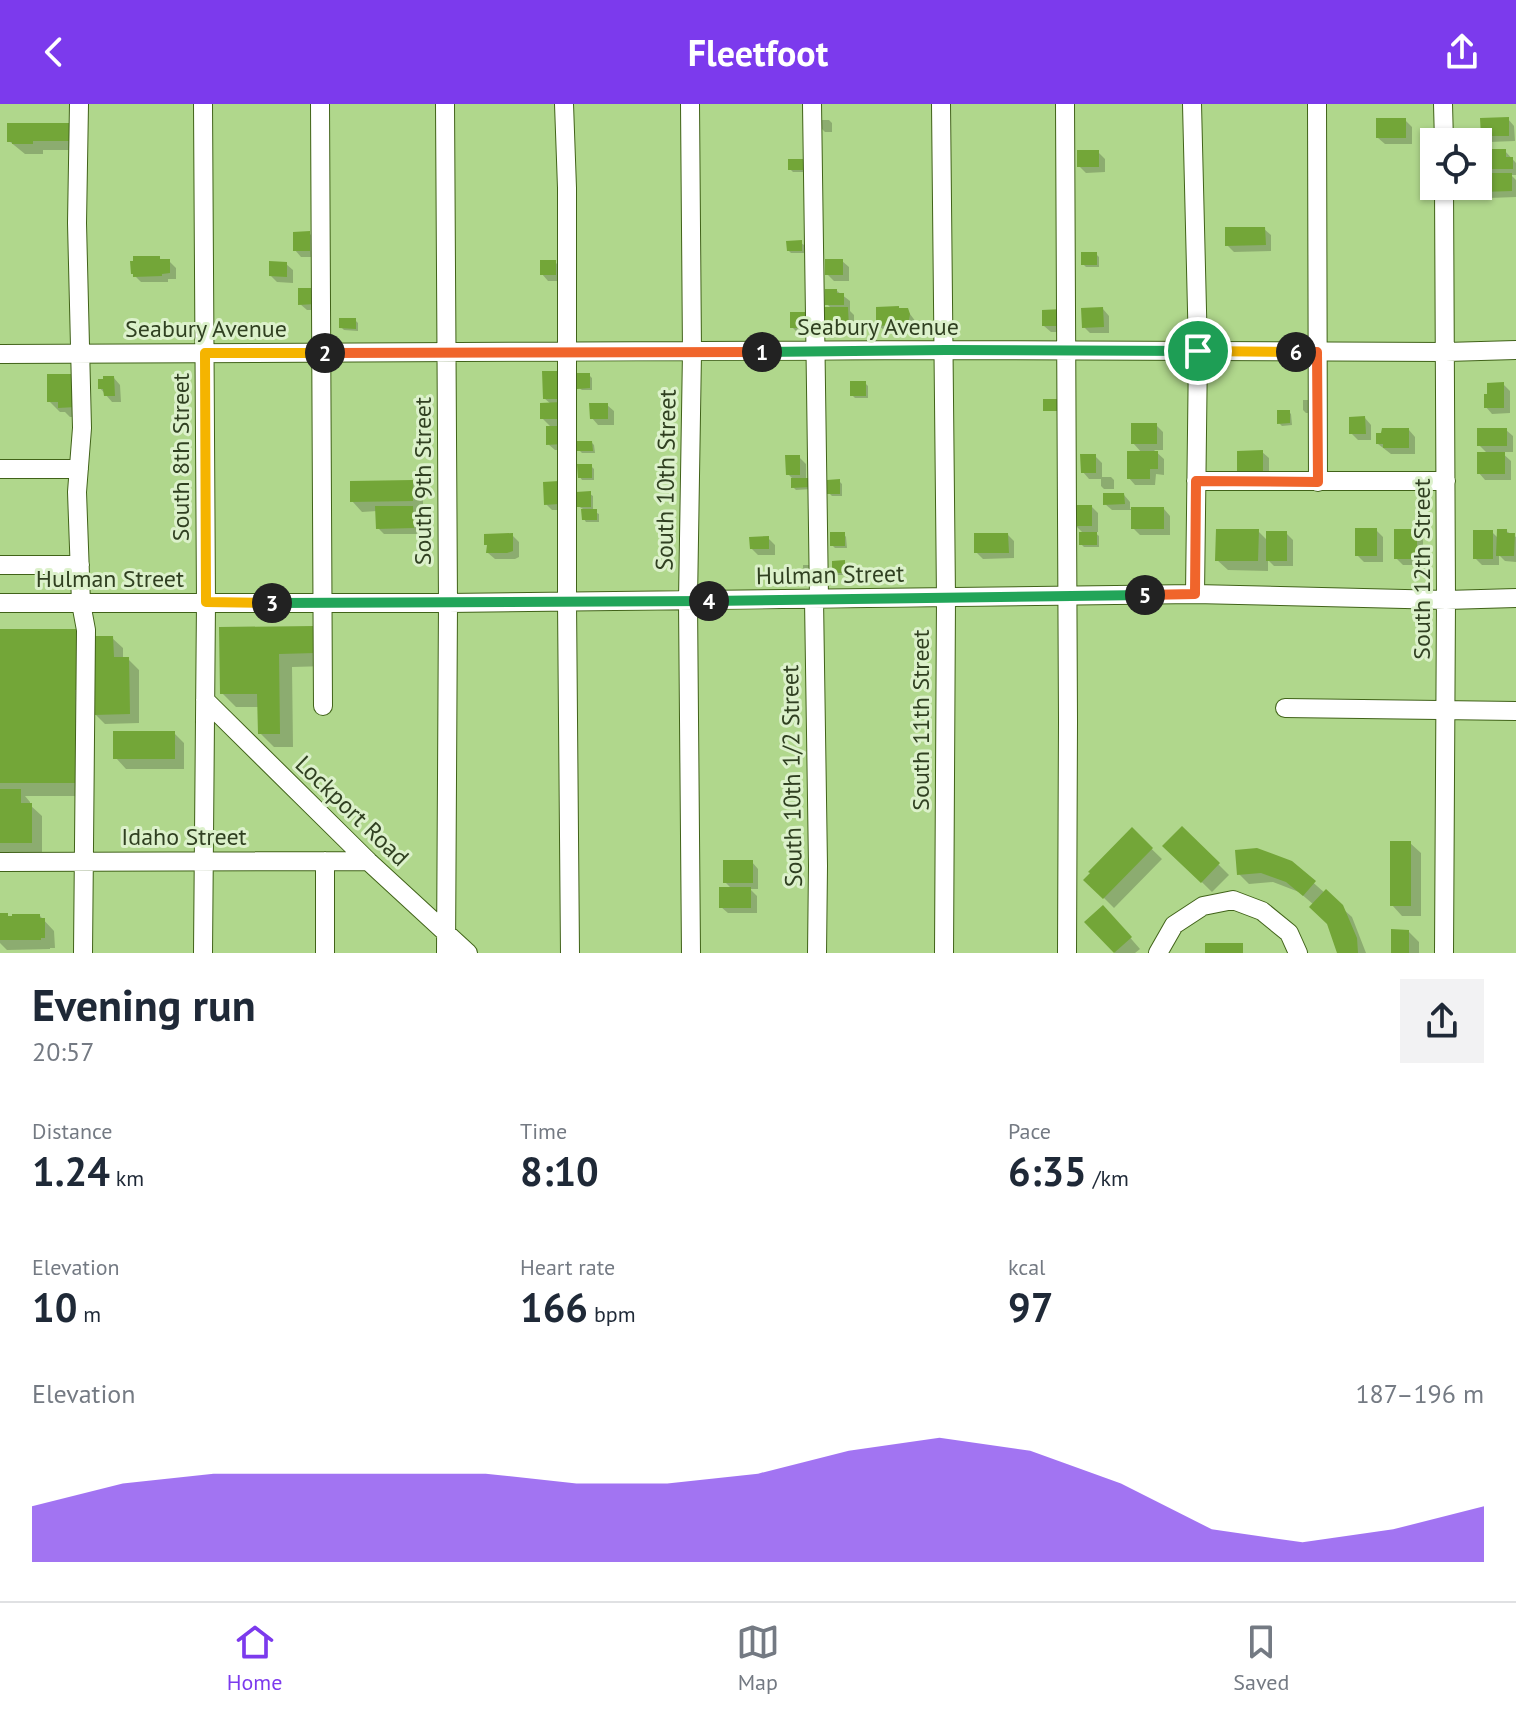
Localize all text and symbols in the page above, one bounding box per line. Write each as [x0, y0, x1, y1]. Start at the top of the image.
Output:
text: Fleetfoot [688, 29, 828, 76]
icon: back [32, 30, 76, 74]
icon: share [1440, 30, 1484, 74]
map controls [1420, 128, 1492, 200]
button: locate [1420, 128, 1492, 200]
street label: Seabury Avenue [797, 311, 959, 342]
street label: Seabury Avenue [125, 313, 287, 344]
pin [1164, 317, 1232, 385]
icon: arrive [1176, 329, 1220, 373]
pin: 1 [742, 332, 782, 372]
pin: 6 [1276, 332, 1316, 372]
pin: 2 [305, 333, 345, 373]
text: 1 [756, 338, 768, 366]
text: 6 [1290, 338, 1302, 366]
text: 2 [319, 339, 331, 367]
street label: South 8th Street [165, 373, 196, 541]
street label: South 10th Street [648, 389, 683, 571]
street label: South 9th Street [407, 397, 438, 565]
street label: South 12th Street [1406, 478, 1437, 660]
street label: Hulman Street [756, 558, 904, 591]
street label: Hulman Street [36, 563, 184, 594]
pin: 5 [1125, 575, 1165, 615]
pin: 4 [689, 581, 729, 621]
text: 5 [1139, 581, 1151, 609]
pin: 3 [252, 583, 292, 623]
text: 4 [703, 587, 715, 615]
text: 3 [266, 589, 278, 617]
street label: South 11th Street [905, 629, 936, 811]
street label: South 10th 1/2 Street [774, 665, 809, 887]
street label: Lockport Road [289, 749, 416, 873]
street label: Idaho Street [121, 821, 247, 852]
text: Evening run [32, 976, 256, 1033]
button: share [1400, 979, 1484, 1063]
text: 20:57 [32, 1035, 94, 1068]
text: Distance [32, 1117, 113, 1145]
text: Time [520, 1117, 567, 1145]
text: Pace [1008, 1117, 1051, 1145]
text: 1.24 [32, 1145, 110, 1197]
text: 8:10 [520, 1145, 599, 1197]
text: 6:35 [1008, 1145, 1087, 1197]
text: km [110, 1164, 144, 1192]
text: /km [1087, 1164, 1129, 1192]
text: Elevation [32, 1253, 120, 1281]
text: Heart rate [520, 1253, 615, 1281]
text: kcal [1008, 1253, 1046, 1281]
text: 10 [32, 1281, 77, 1333]
text: 166 [520, 1281, 588, 1333]
text: 97 [1008, 1281, 1053, 1333]
text: m [77, 1300, 101, 1328]
text: bpm [588, 1300, 636, 1328]
text: Elevation [32, 1377, 136, 1410]
text: 187–196 m [1355, 1377, 1484, 1410]
tab: Home [227, 1620, 282, 1696]
tab: Map [736, 1620, 780, 1696]
tab: Saved [1233, 1620, 1289, 1696]

